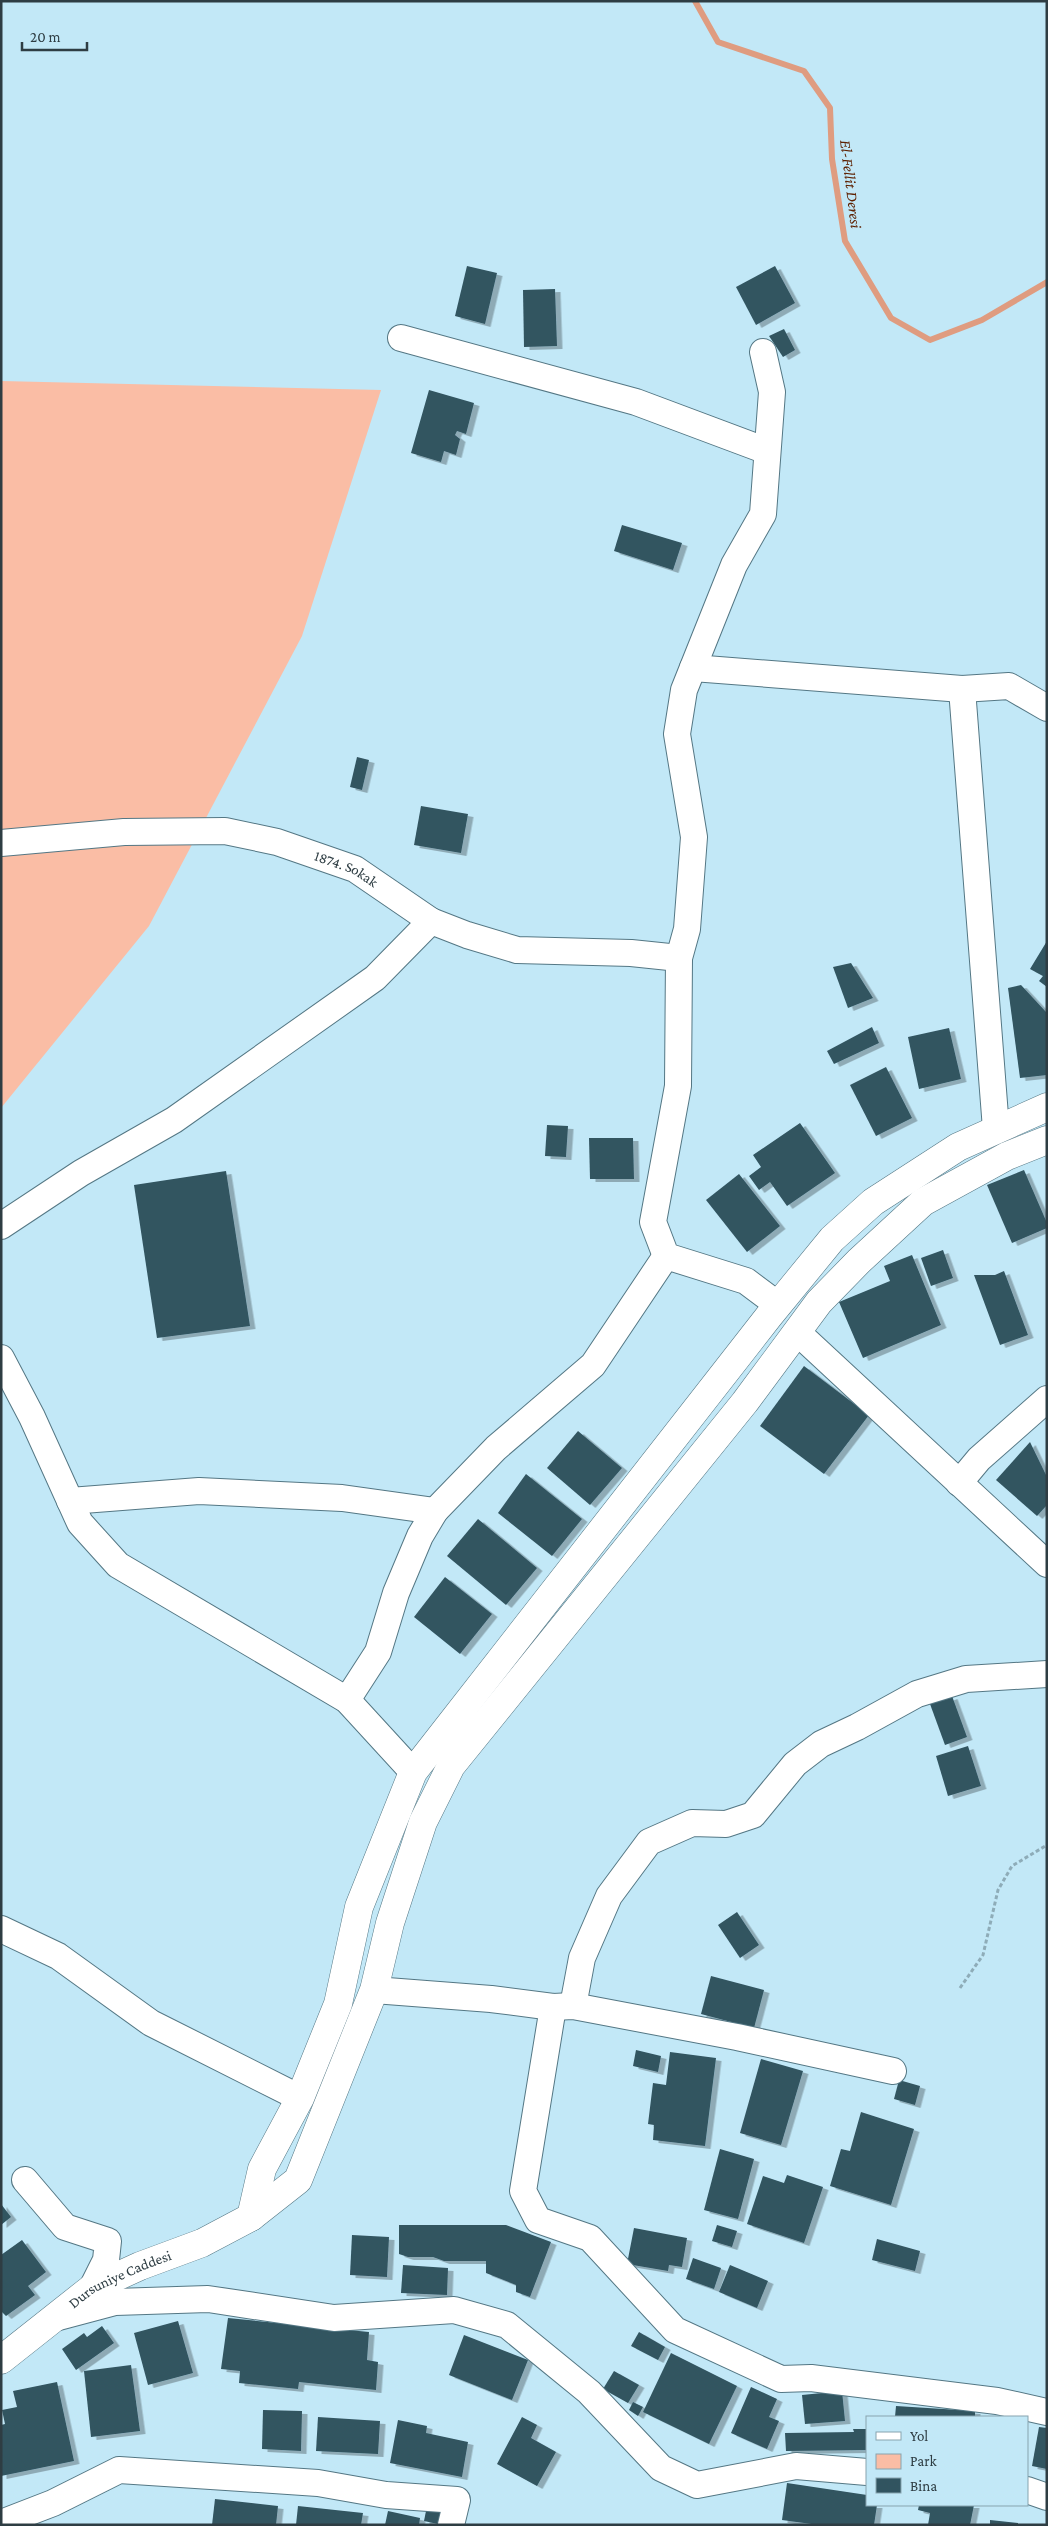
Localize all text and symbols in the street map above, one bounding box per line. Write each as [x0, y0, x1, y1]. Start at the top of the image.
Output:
scale bar [22, 20, 88, 52]
text: 20 m [30, 29, 61, 45]
water label: El-Fellit Deresi [837, 139, 865, 230]
street label: 1874. Sokak [312, 848, 382, 891]
street label: Dursuniye Caddesi [65, 2247, 174, 2311]
legend [866, 2416, 1028, 2506]
text: Yol [910, 2428, 928, 2444]
text: Park [910, 2453, 937, 2469]
text: Bina [910, 2478, 937, 2494]

